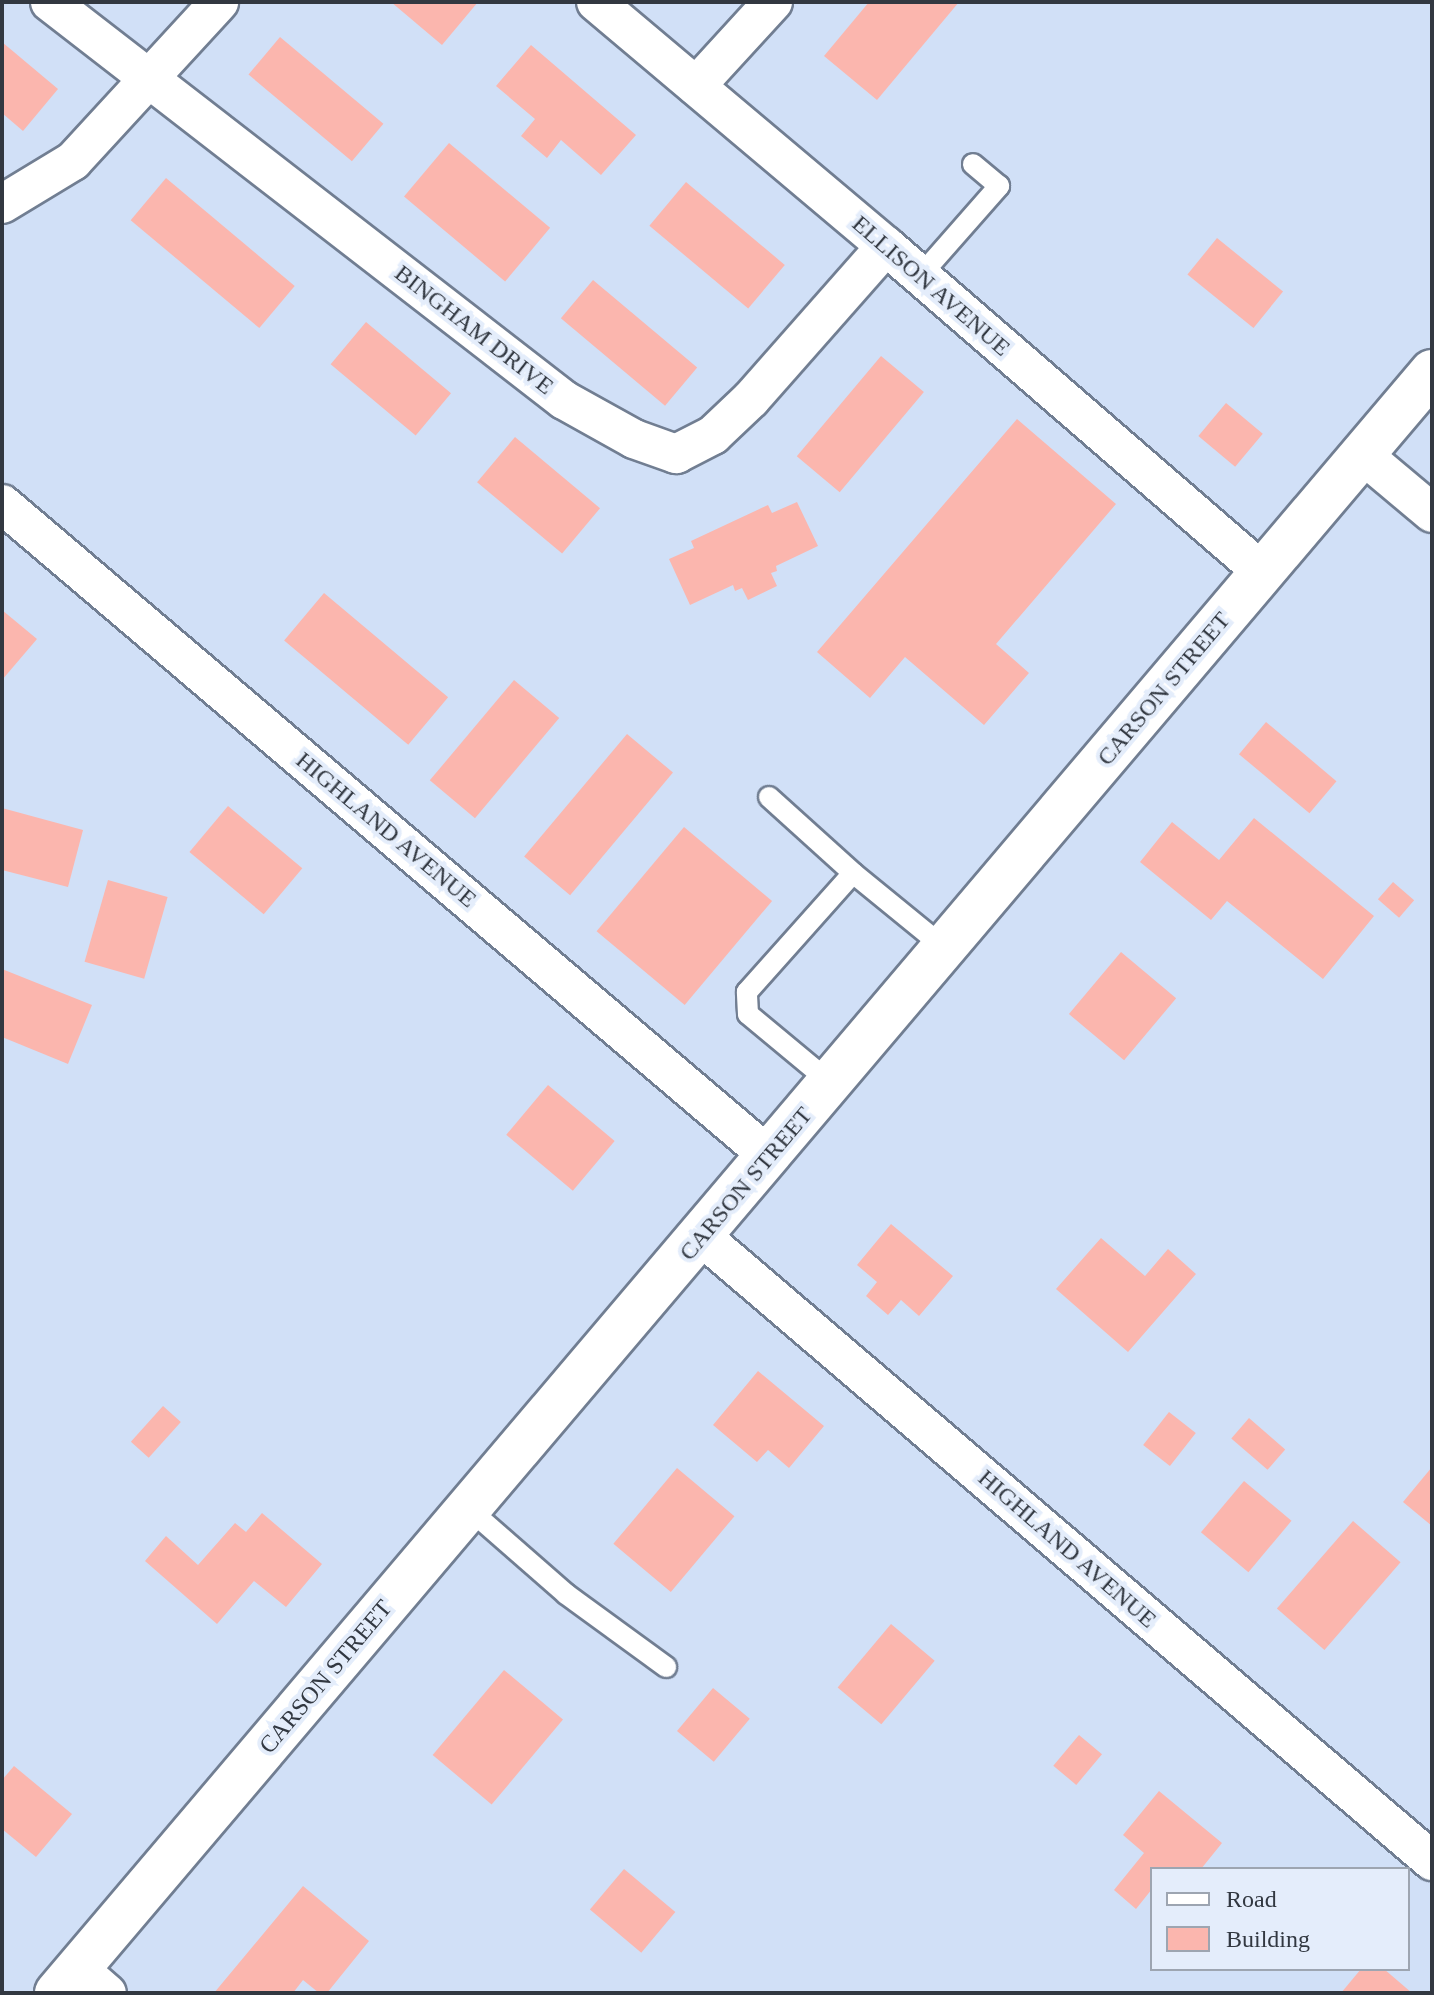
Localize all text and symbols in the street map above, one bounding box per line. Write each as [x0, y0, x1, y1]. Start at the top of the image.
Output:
street label: ELLISON AVENUE [846, 209, 1016, 363]
street label: BINGHAM DRIVE [389, 259, 559, 401]
street label: CARSON STREET [1091, 606, 1237, 772]
street label: HIGHLAND AVENUE [289, 746, 483, 914]
street label: CARSON STREET [673, 1101, 819, 1267]
street label: HIGHLAND AVENUE [971, 1463, 1163, 1635]
street label: CARSON STREET [253, 1594, 399, 1760]
legend [1150, 1867, 1410, 1971]
text: Road [1226, 1886, 1277, 1912]
text: Building [1226, 1926, 1310, 1952]

